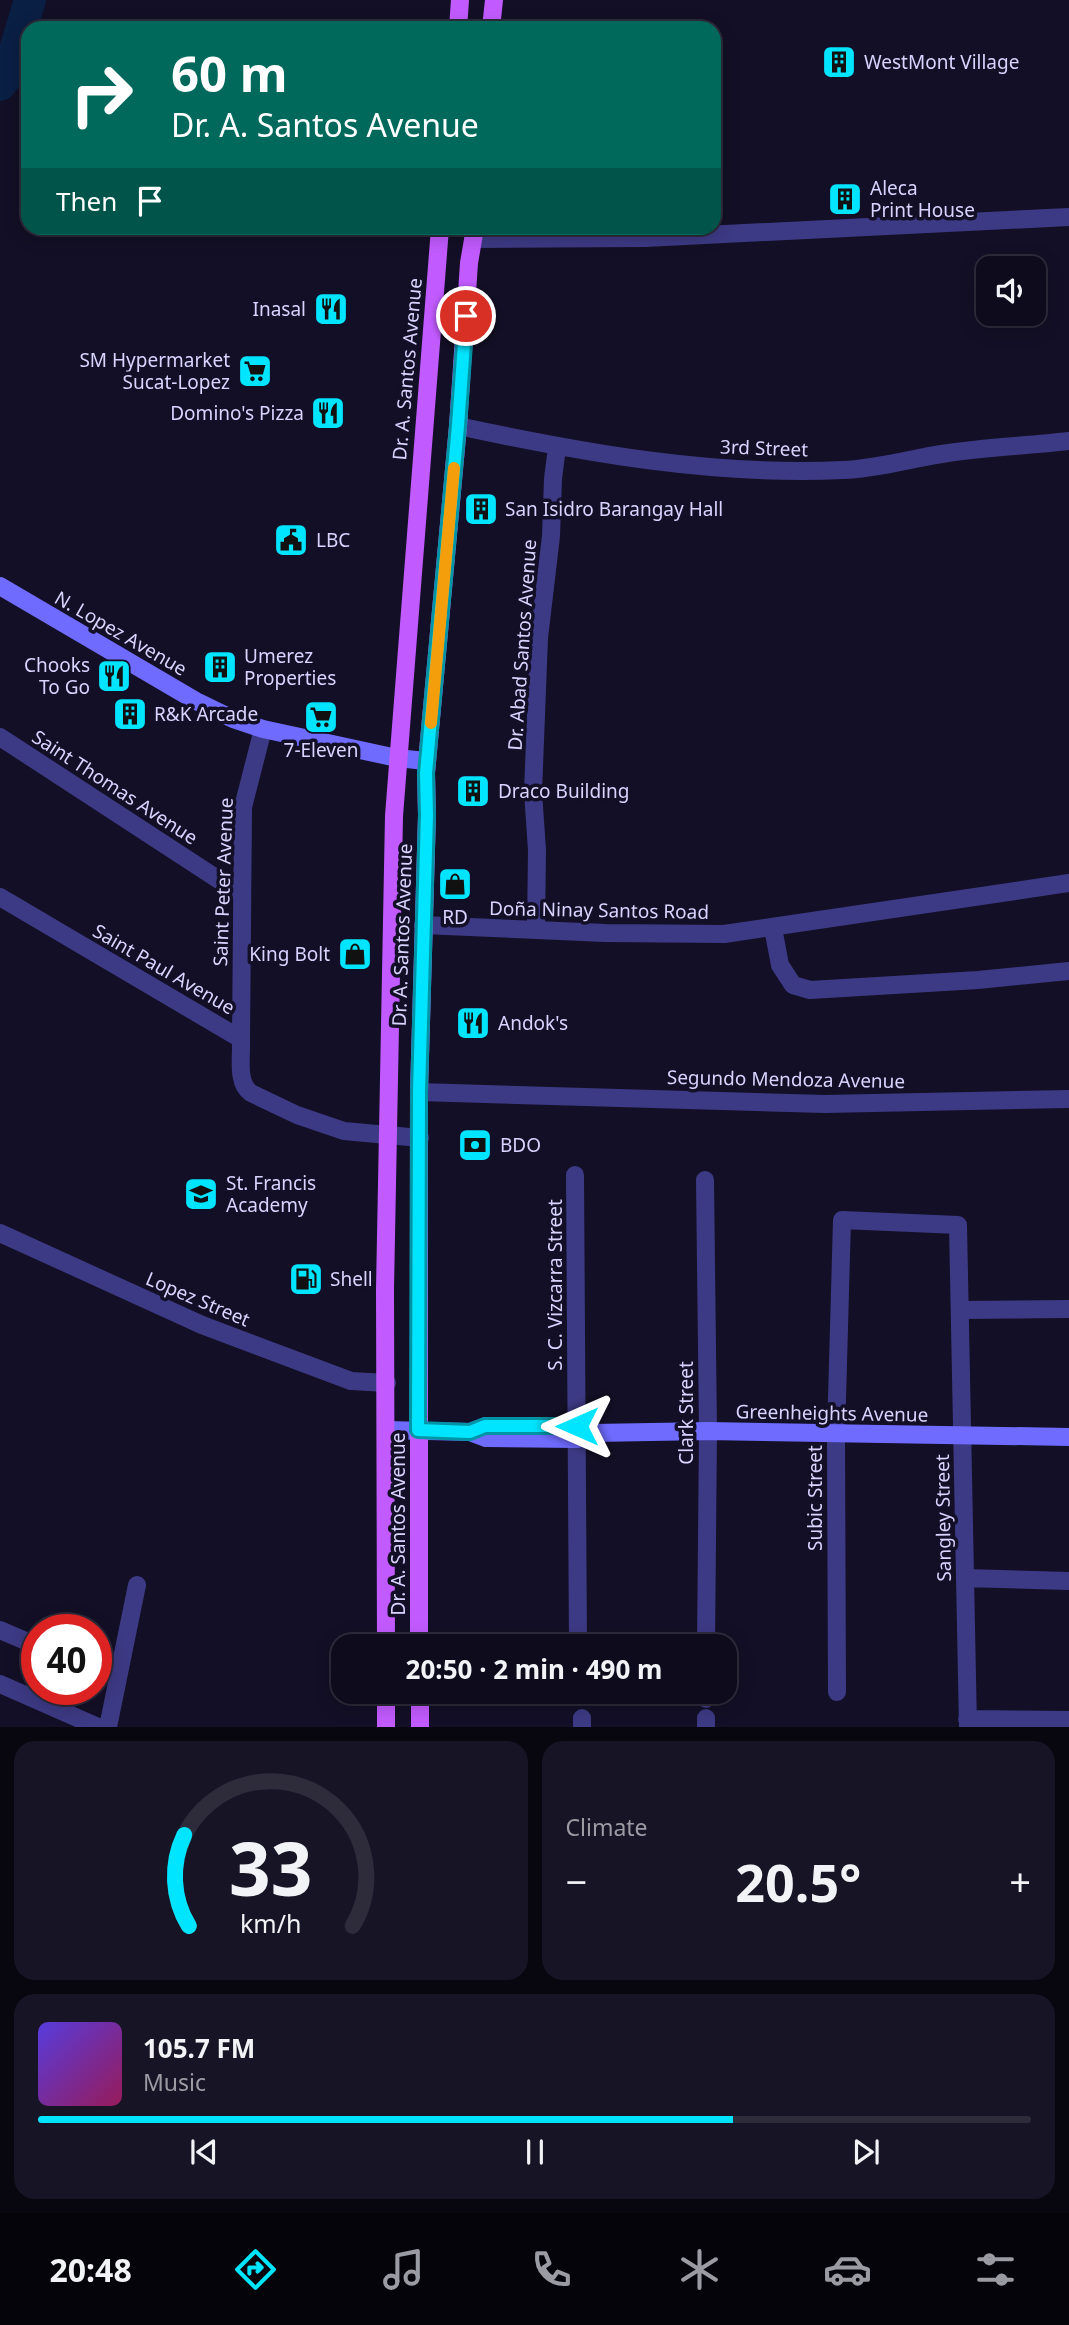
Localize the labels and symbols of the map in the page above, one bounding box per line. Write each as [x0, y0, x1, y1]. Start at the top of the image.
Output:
building icon: WestMont Village [820, 43, 858, 81]
place label: WestMont Village [864, 49, 1019, 75]
place label: Aleca Print House [870, 175, 975, 223]
building icon: Aleca Print House [826, 180, 864, 218]
street label: Dr. A. Santos Avenue [386, 277, 428, 461]
pin [436, 286, 496, 346]
restaurant icon: Inasal [312, 290, 350, 328]
place label: Inasal [252, 296, 306, 322]
place label: SM Hypermarket Sucat-Lopez [79, 347, 230, 395]
supermarket icon: SM Hypermarket Sucat-Lopez [236, 352, 274, 390]
restaurant icon: Domino's Pizza [309, 394, 347, 432]
place label: Domino's Pizza [170, 400, 304, 426]
street label: 3rd Street [720, 433, 809, 463]
building icon: San Isidro Barangay Hall [462, 490, 500, 528]
place label: San Isidro Barangay Hall [505, 496, 723, 522]
public building icon: LBC [272, 521, 310, 559]
place label: LBC [316, 527, 350, 553]
street label: Dr. Abad Santos Avenue [502, 538, 542, 752]
street label: N. Lopez Avenue [50, 585, 192, 681]
place label: Umerez Properties [244, 643, 336, 691]
building icon: Umerez Properties [201, 648, 239, 686]
place label: Chooks To Go [24, 652, 90, 700]
restaurant icon: Chooks To Go [95, 657, 133, 695]
building icon: R&K Arcade [111, 695, 149, 733]
supermarket icon: 7-Eleven [302, 698, 340, 736]
place label: R&K Arcade [154, 701, 258, 727]
street label: Saint Thomas Avenue [27, 724, 203, 850]
place label: 7-Eleven [284, 737, 358, 763]
building icon: Draco Building [454, 772, 492, 810]
place label: Draco Building [498, 778, 629, 804]
street label: Saint Peter Avenue [207, 797, 239, 967]
street label: Dr. A. Santos Avenue [386, 843, 418, 1027]
shop icon: RD [436, 865, 474, 903]
street label: Doña Ninay Santos Road [489, 895, 709, 925]
place label: RD [442, 904, 468, 930]
street label: Saint Paul Avenue [88, 918, 240, 1020]
shop icon: King Bolt [336, 935, 374, 973]
place label: King Bolt [249, 941, 330, 967]
restaurant icon: Andok's [454, 1004, 492, 1042]
place label: Andok's [498, 1010, 568, 1036]
street label: Segundo Mendoza Avenue [667, 1064, 905, 1094]
bank icon: BDO [456, 1126, 494, 1164]
place label: BDO [500, 1132, 541, 1158]
place label: St. Francis Academy [226, 1170, 316, 1218]
school or university icon: St. Francis Academy [182, 1175, 220, 1213]
street label: S. C. Vizcarra Street [542, 1199, 568, 1371]
fuel station icon: Shell [287, 1260, 325, 1298]
street label: Lopez Street [142, 1265, 254, 1333]
place label: Shell [330, 1266, 373, 1292]
street label: Clark Street [673, 1361, 699, 1465]
position arrow [540, 1389, 614, 1463]
street label: Greenheights Avenue [735, 1398, 929, 1428]
street label: Dr. A. Santos Avenue [385, 1433, 411, 1615]
street label: Subic Street [802, 1445, 828, 1551]
street label: Sangley Street [929, 1454, 957, 1582]
speed limit sign: 40 [21, 1614, 112, 1705]

